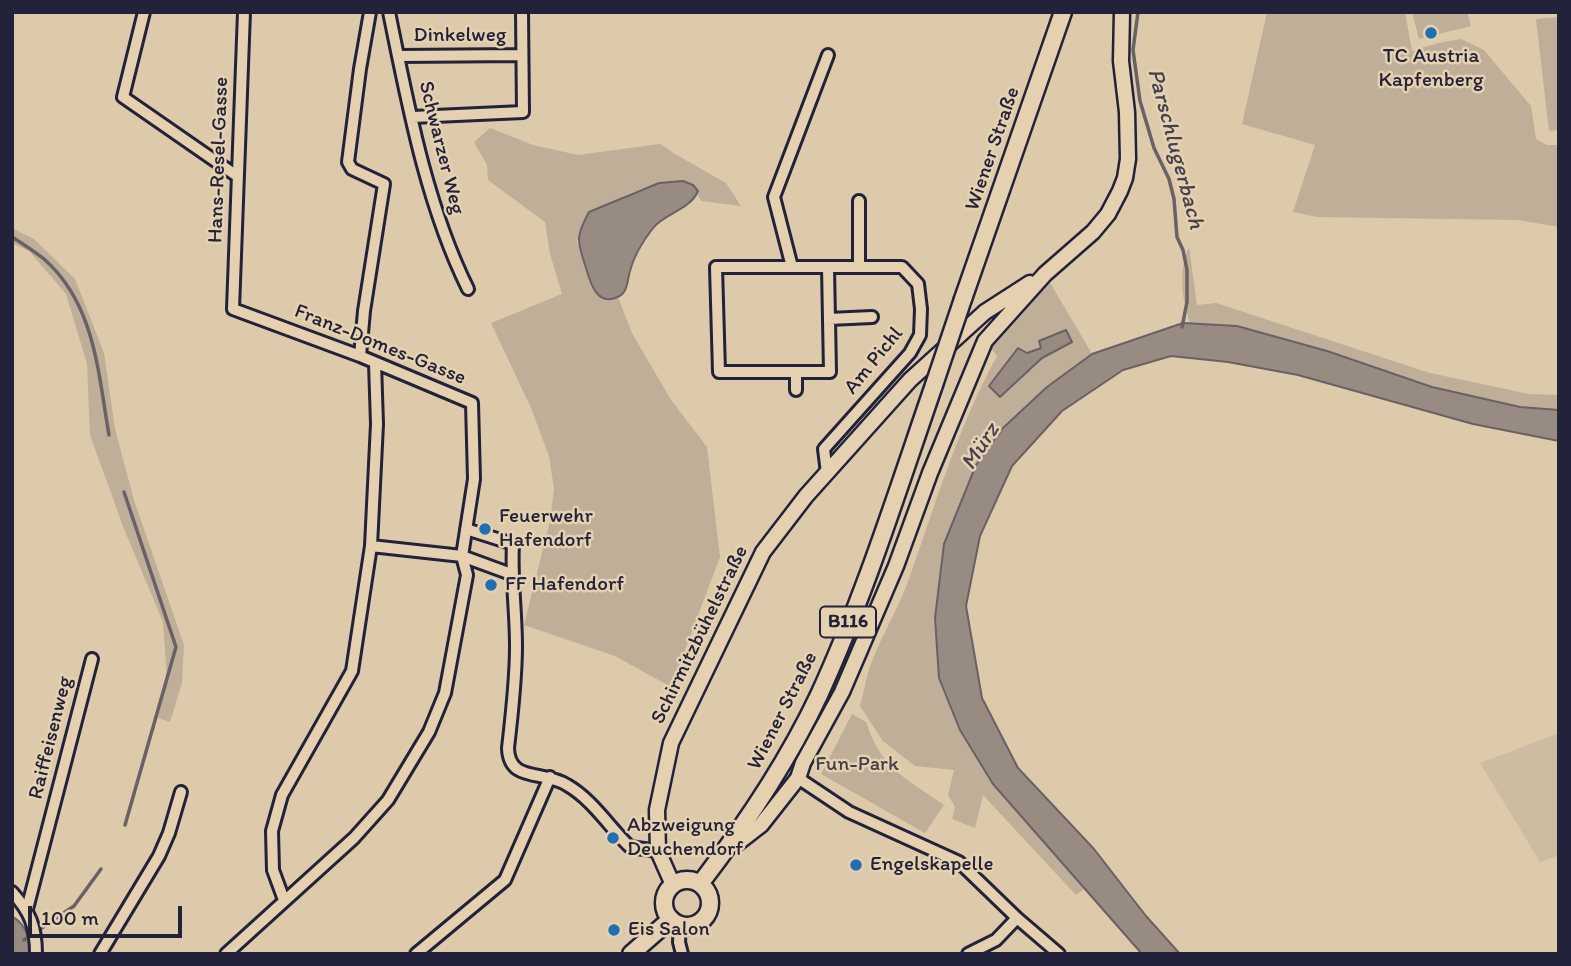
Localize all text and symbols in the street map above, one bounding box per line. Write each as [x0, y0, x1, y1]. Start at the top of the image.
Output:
street label: Dinkelweg [414, 23, 506, 49]
marker: TC Austria Kapfenberg [1423, 25, 1439, 41]
place label: TC Austria Kapfenberg [1379, 44, 1483, 94]
water label: Parschlugerbach [1140, 66, 1210, 232]
street label: Hans-Resel-Gasse [204, 76, 234, 244]
street label: Schwarzer Weg [412, 79, 470, 217]
street label: Wiener Straße [960, 84, 1026, 214]
street label: Franz-Domes-Gasse [290, 299, 470, 391]
street label: Am Pichl [839, 322, 909, 400]
water label: Mürz [956, 418, 1006, 476]
place label: Feuerwehr Hafendorf [499, 504, 593, 554]
marker: Feuerwehr Hafendorf [477, 521, 493, 537]
street label: Schirmitzbühelstraße [646, 542, 754, 728]
place label: FF Hafendorf [505, 572, 624, 598]
marker: FF Hafendorf [483, 577, 499, 593]
road number: B116 [820, 607, 876, 638]
street label: Wiener Straße [742, 648, 824, 774]
street label: Raiffeisenweg [24, 674, 78, 802]
park label: Fun-Park [815, 752, 899, 778]
place label: Abzweigung Deuchendorf [627, 813, 743, 863]
marker: Abzweigung Deuchendorf [605, 830, 621, 846]
place label: Engelskapelle [870, 852, 994, 878]
marker: Engelskapelle [848, 857, 864, 873]
scale bar [32, 892, 186, 936]
text: 100 m [41, 905, 99, 930]
place label: Eis Salon [628, 917, 710, 943]
marker: Eis Salon [606, 922, 622, 938]

